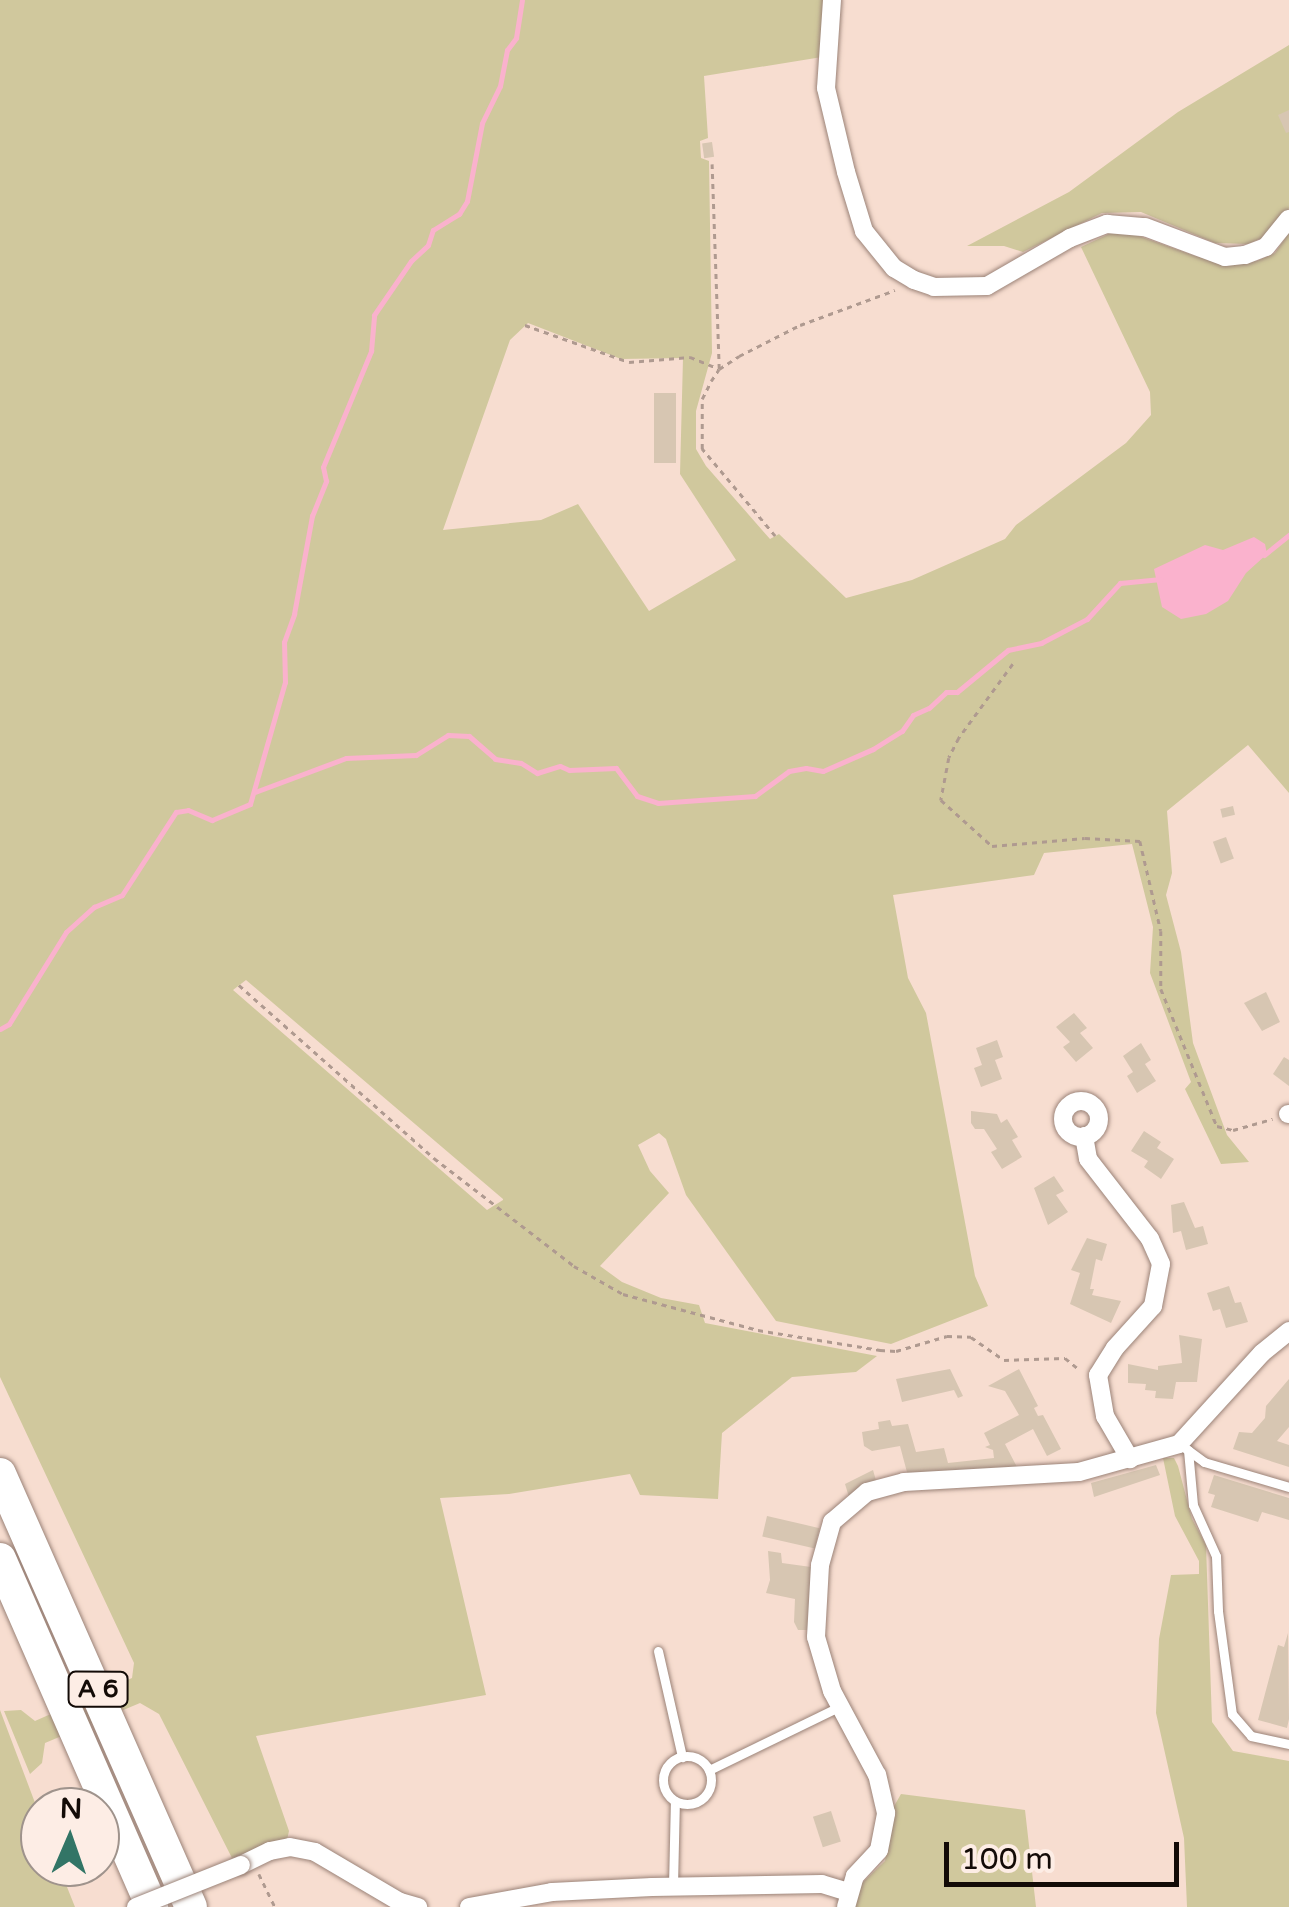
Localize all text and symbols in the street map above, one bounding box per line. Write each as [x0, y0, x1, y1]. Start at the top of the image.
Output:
road number: A 6 [66, 1669, 130, 1709]
north arrow [20, 1787, 120, 1887]
text: N [59, 1792, 83, 1826]
scale bar [949, 1822, 1184, 1884]
text: 100 m [961, 1841, 1053, 1878]

